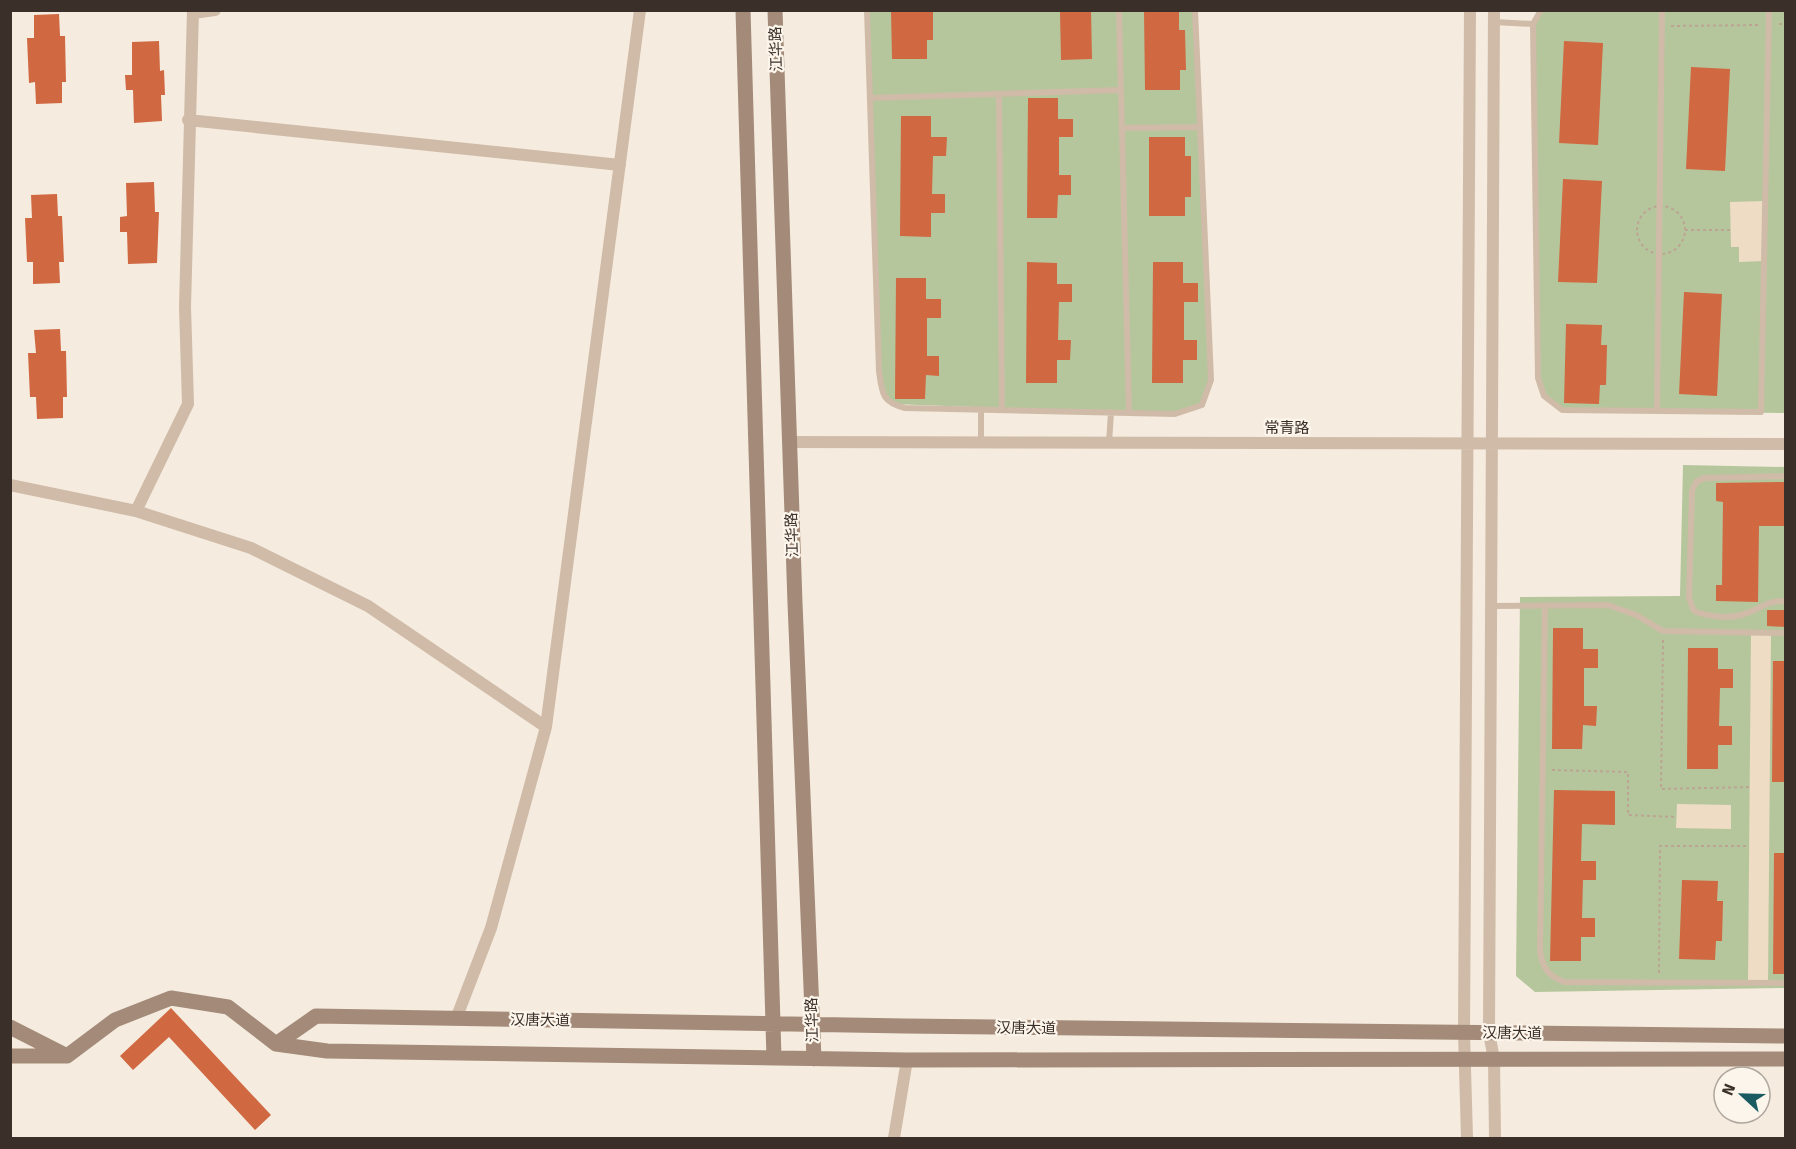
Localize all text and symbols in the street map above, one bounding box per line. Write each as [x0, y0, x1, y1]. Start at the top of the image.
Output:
street label: 江华路 [766, 26, 786, 72]
street label: 常青路 [1264, 419, 1310, 437]
street label: 江华路 [782, 512, 802, 558]
street label: 江华路 [802, 997, 822, 1043]
street label: 汉唐大道 [510, 1010, 570, 1030]
street label: 汉唐大道 [996, 1018, 1056, 1038]
street label: 汉唐大道 [1482, 1023, 1542, 1043]
north arrow [1712, 1065, 1772, 1125]
text: N [1718, 1081, 1740, 1099]

